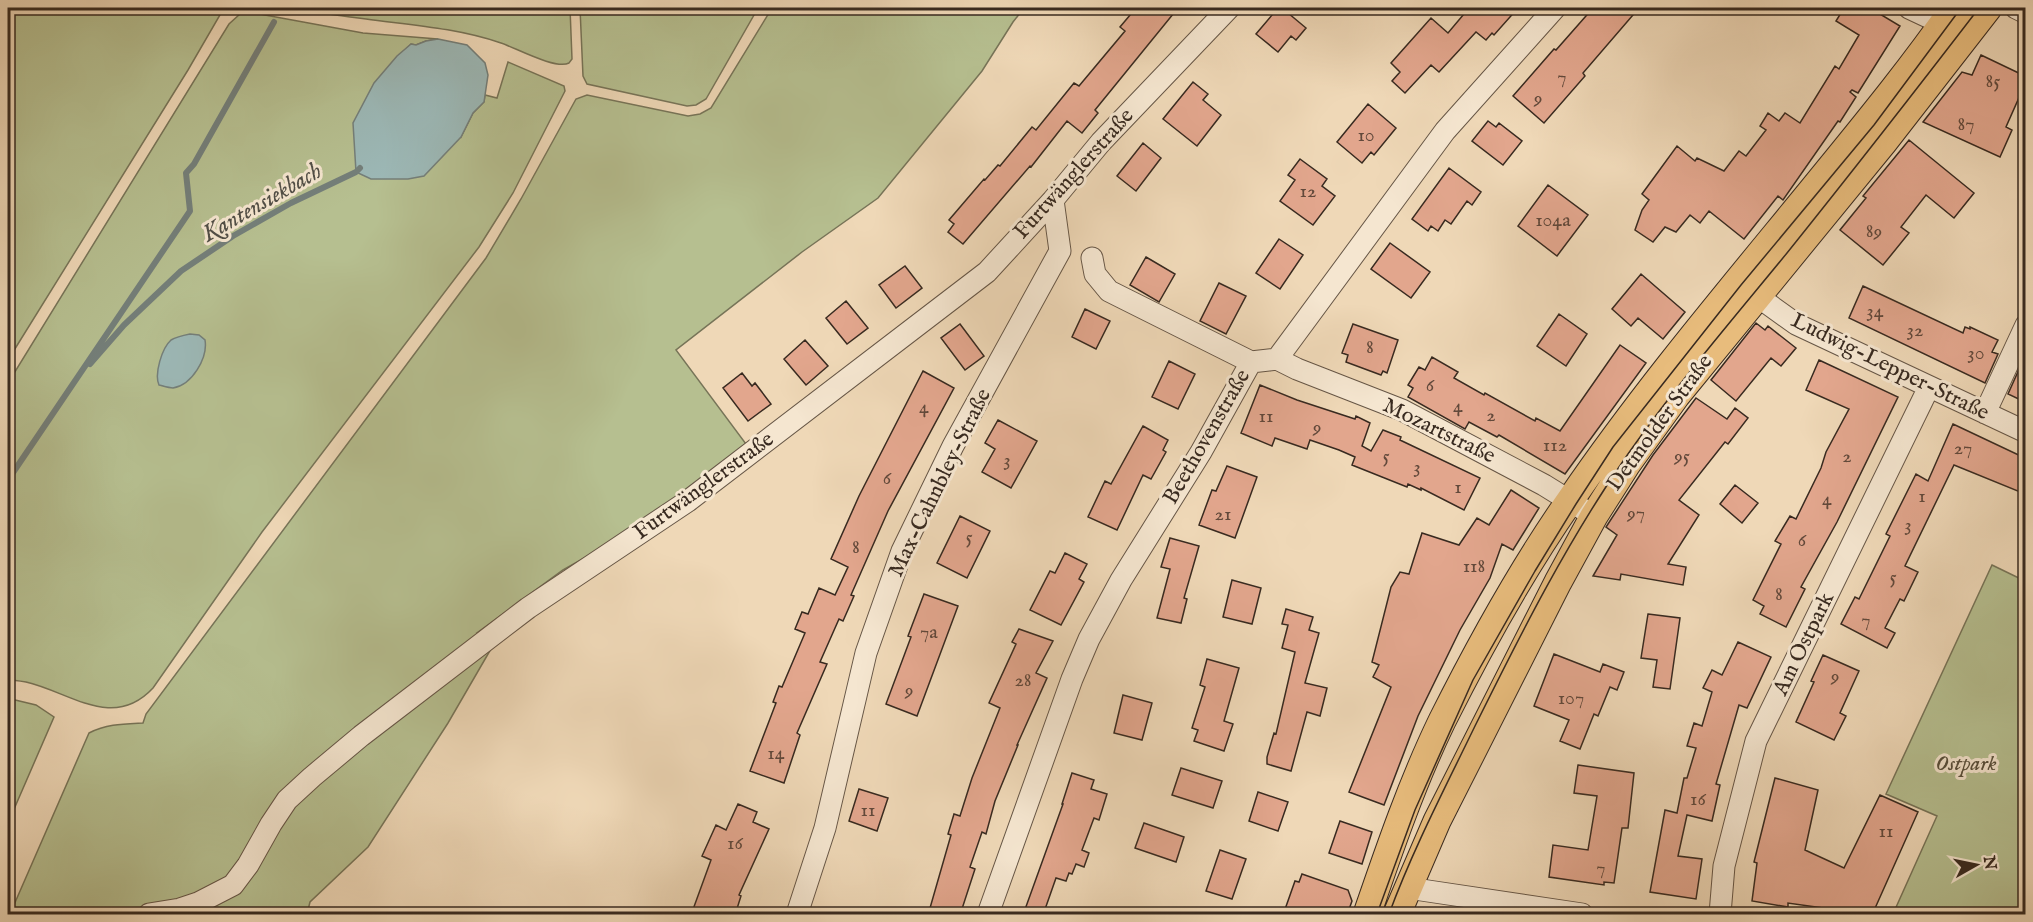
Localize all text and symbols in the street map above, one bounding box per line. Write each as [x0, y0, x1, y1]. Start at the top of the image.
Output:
house number: 7 [1557, 65, 1567, 90]
house number: 85 [1985, 69, 2001, 94]
house number: 9 [1533, 86, 1542, 111]
street label: Furtwänglerstraße [1008, 103, 1140, 245]
house number: 87 [1957, 112, 1975, 137]
house number: 10 [1357, 123, 1375, 148]
water label: Kantensiekbach [196, 156, 328, 250]
house number: 12 [1300, 179, 1316, 204]
house number: 104a [1535, 208, 1571, 233]
house number: 89 [1866, 219, 1882, 244]
house number: 34 [1866, 299, 1884, 324]
street label: Ludwig-Lepper-Straße [1786, 307, 1994, 427]
house number: 32 [1907, 318, 1923, 343]
house number: 8 [1366, 335, 1374, 360]
house number: 30 [1967, 341, 1985, 366]
street label: Detmolder Straße [1601, 349, 1719, 497]
street label: Beethovenstraße [1157, 364, 1257, 510]
house number: 6 [1426, 373, 1435, 398]
street label: Max-Cahnbley-Straße [882, 384, 998, 582]
street label: Mozartstraße [1378, 392, 1500, 470]
house number: 4 [1453, 394, 1463, 419]
house number: 4 [919, 395, 929, 420]
house number: 2 [1486, 403, 1496, 428]
house number: 11 [1259, 404, 1273, 429]
house number: 9 [1312, 415, 1321, 440]
street label: Furtwänglerstraße [628, 426, 780, 546]
house number: 112 [1543, 433, 1567, 458]
house number: 27 [1954, 436, 1972, 461]
house number: 5 [1382, 444, 1390, 469]
house number: 95 [1673, 444, 1690, 469]
house number: 2 [1842, 444, 1852, 469]
house number: 3 [1003, 448, 1011, 473]
house number: 3 [1413, 455, 1421, 480]
house number: 6 [883, 466, 892, 491]
house number: 1 [1454, 475, 1462, 500]
house number: 1 [1918, 484, 1926, 509]
house number: 4 [1822, 487, 1832, 512]
house number: 97 [1626, 501, 1645, 526]
house number: 21 [1215, 502, 1231, 527]
house number: 3 [1904, 513, 1912, 538]
house number: 5 [965, 525, 973, 550]
house number: 6 [1798, 528, 1807, 553]
house number: 8 [852, 535, 860, 560]
house number: 118 [1463, 554, 1485, 579]
house number: 5 [1889, 565, 1897, 590]
house number: 8 [1775, 582, 1783, 607]
street label: Am Ostpark [1767, 588, 1841, 701]
house number: 7 [1861, 608, 1871, 633]
house number: 7a [920, 620, 938, 645]
house number: 9 [1830, 664, 1839, 689]
house number: 28 [1014, 668, 1032, 693]
house number: 9 [904, 678, 913, 703]
house number: 107 [1558, 686, 1584, 711]
house number: 14 [767, 741, 785, 766]
park label: Ostpark [1935, 750, 1997, 778]
house number: 16 [1690, 787, 1707, 812]
house number: 11 [861, 798, 875, 823]
house number: 11 [1879, 819, 1893, 844]
house number: 16 [727, 831, 744, 856]
north arrow [1946, 835, 2006, 895]
text: N [1978, 854, 2000, 872]
house number: 7 [1596, 856, 1606, 881]

